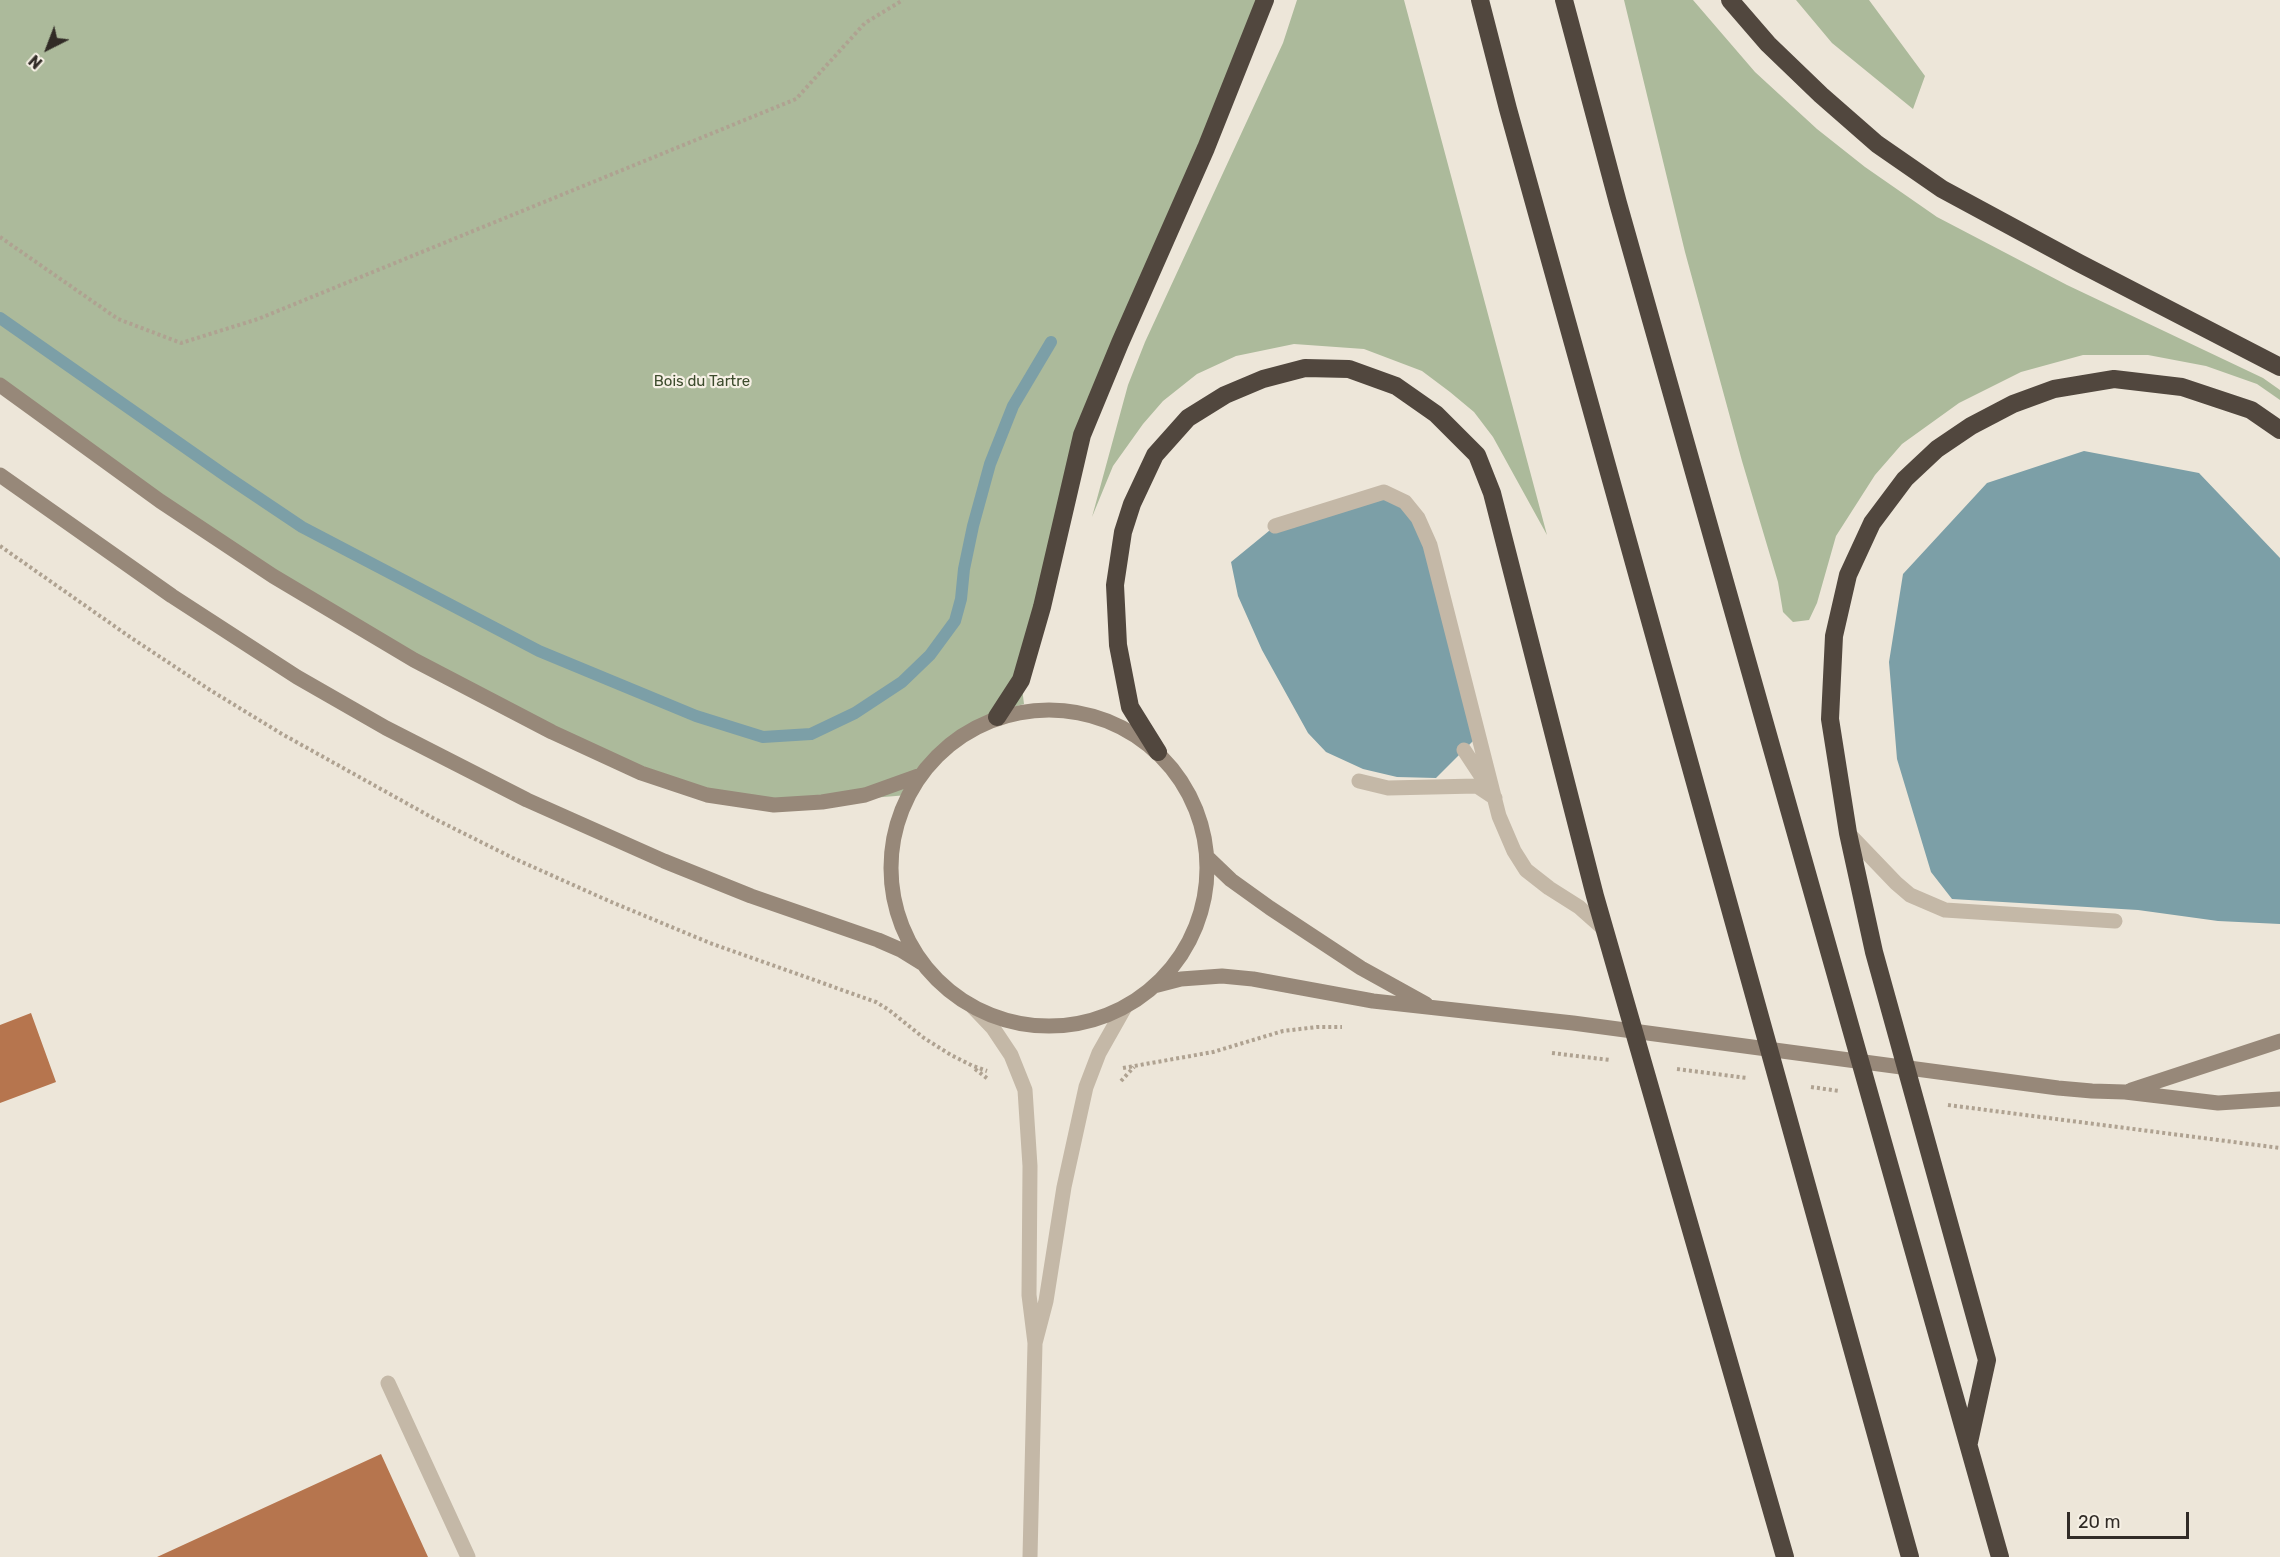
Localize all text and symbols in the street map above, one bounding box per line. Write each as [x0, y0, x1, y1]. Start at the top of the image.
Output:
north arrow [18, 18, 78, 78]
text: N [25, 51, 46, 73]
park label: Bois du Tartre [654, 373, 750, 391]
scale bar [2070, 1500, 2192, 1538]
text: 20 m [2078, 1511, 2120, 1533]

